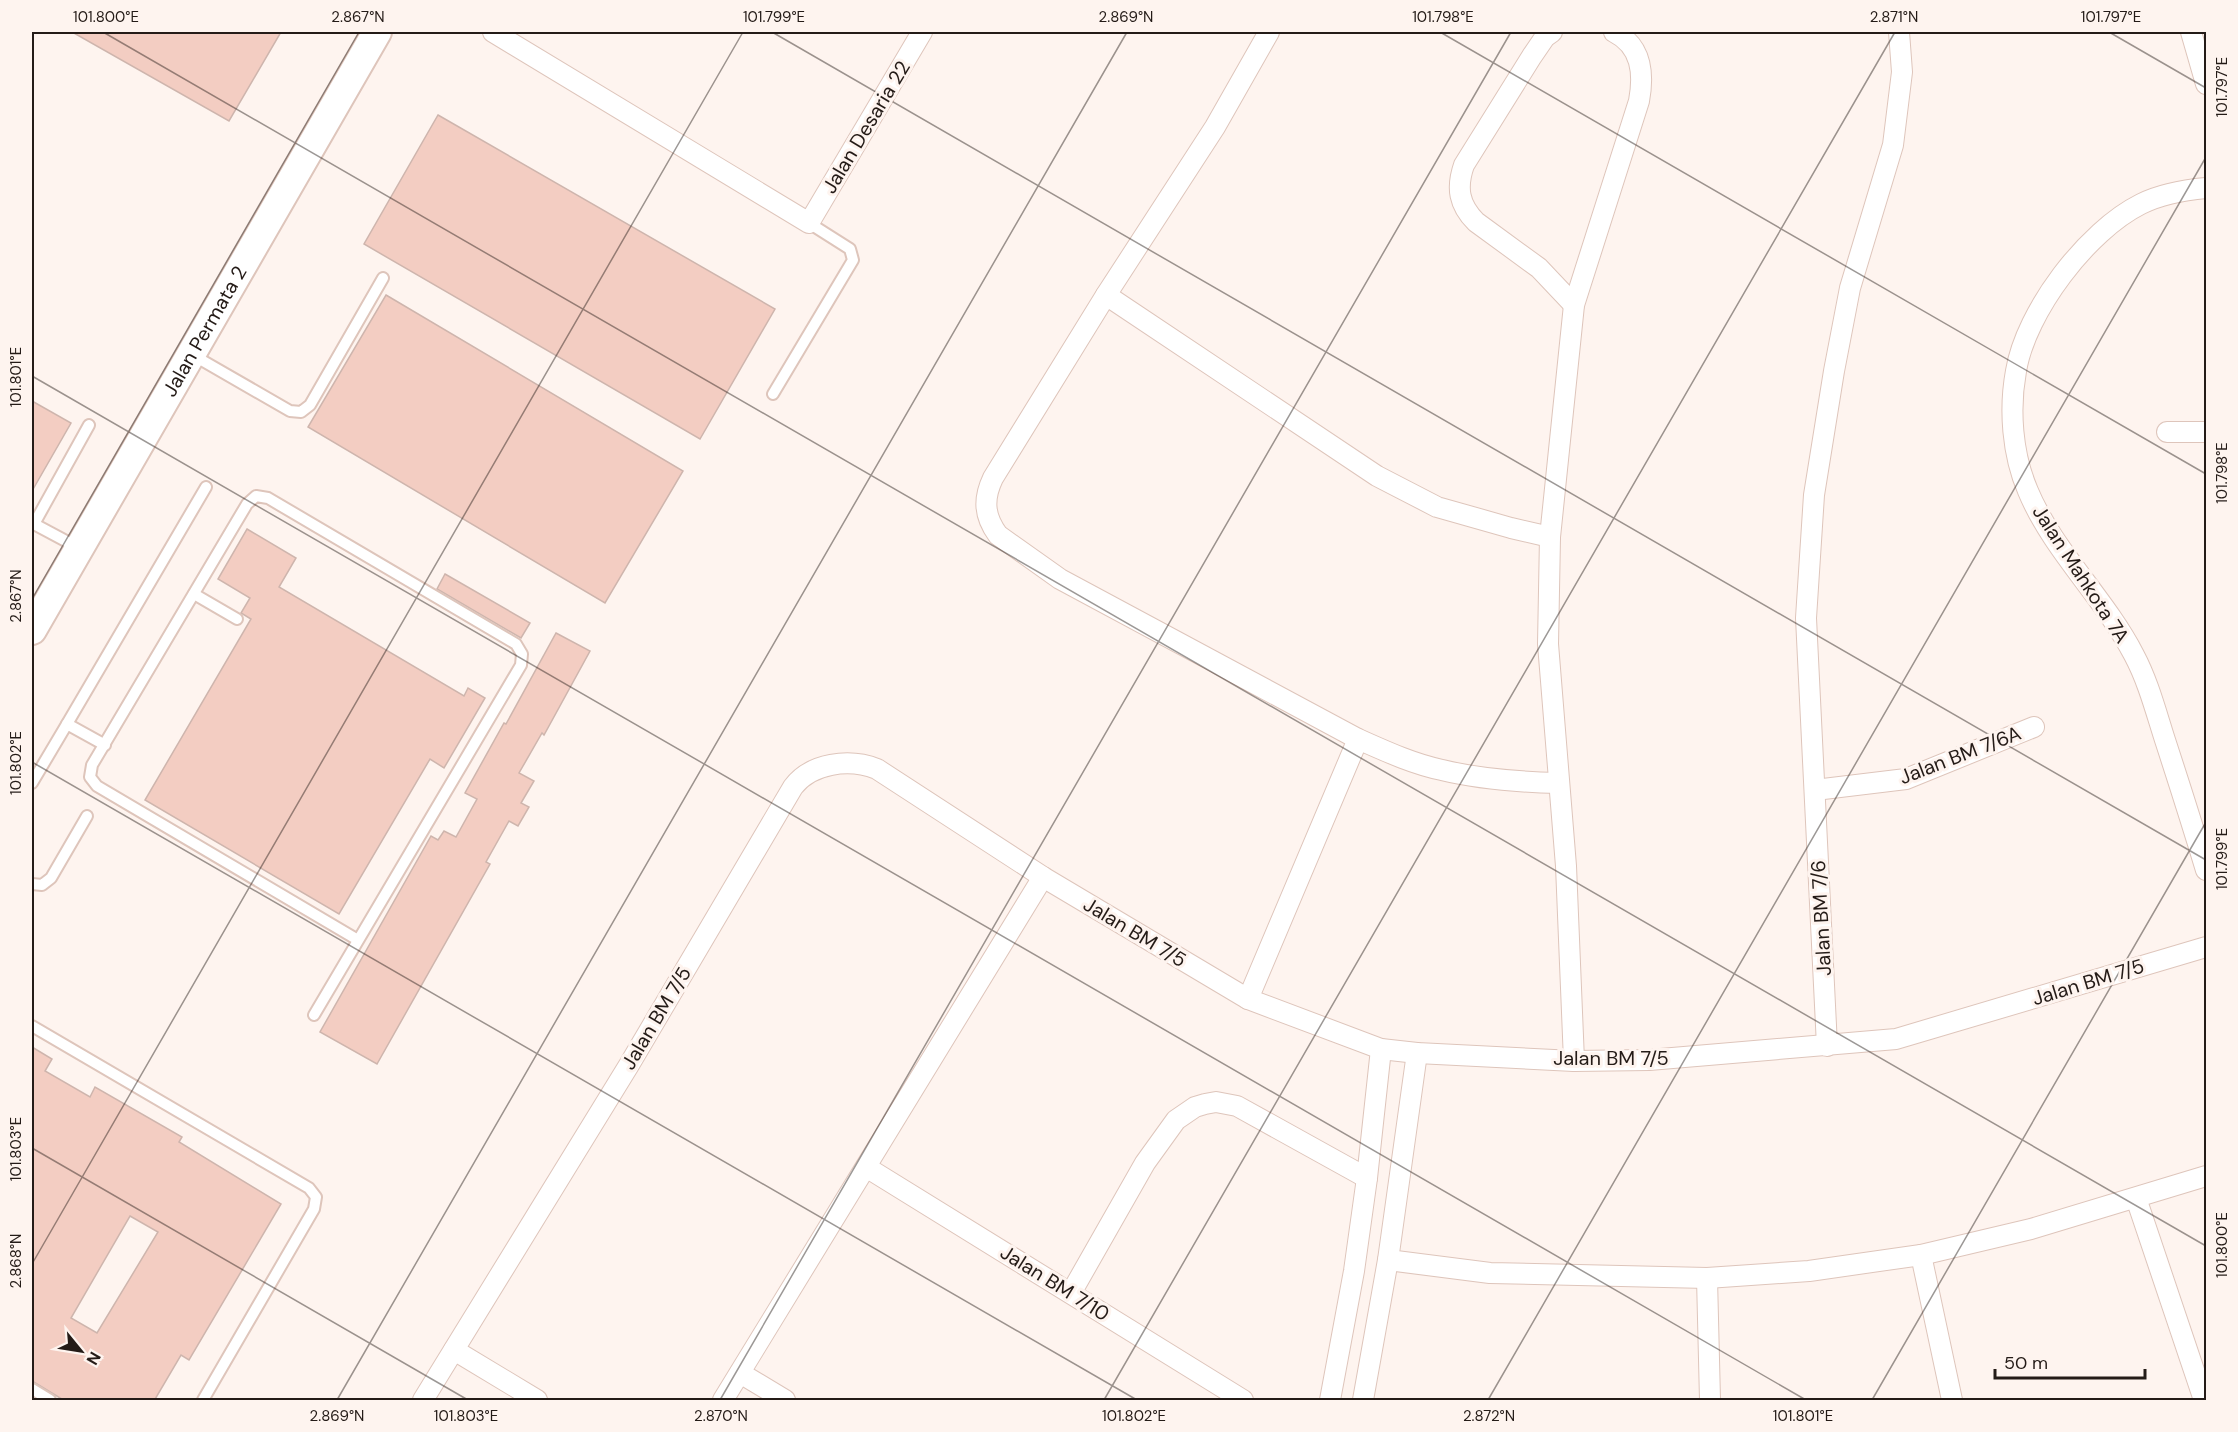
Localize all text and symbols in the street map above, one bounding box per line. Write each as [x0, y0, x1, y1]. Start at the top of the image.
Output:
text: 101.800°E [73, 7, 139, 27]
text: 2.867°N [331, 7, 385, 27]
text: 101.799°E [743, 7, 805, 27]
text: 2.869°N [1099, 7, 1153, 27]
text: 101.798°E [1412, 7, 1474, 27]
text: 2.871°N [1870, 7, 1918, 27]
text: 101.797°E [2081, 7, 2141, 27]
street label: Jalan Desaria 22 [816, 56, 916, 198]
text: 101.797°E [2212, 57, 2232, 117]
street label: Jalan Permata 2 [156, 261, 252, 401]
text: 101.801°E [6, 347, 26, 407]
text: 101.798°E [2212, 442, 2232, 504]
street label: Jalan Mahkota 7A [2027, 500, 2135, 648]
text: 2.867°N [6, 569, 26, 623]
street label: Jalan BM 7/6A [1895, 720, 2025, 790]
text: 101.802°E [6, 731, 26, 795]
text: 101.799°E [2212, 828, 2232, 890]
street label: Jalan BM 7/6 [1805, 859, 1837, 977]
street label: Jalan BM 7/5 [1079, 891, 1191, 973]
street label: Jalan BM 7/5 [2029, 953, 2147, 1011]
street label: Jalan BM 7/5 [615, 962, 697, 1074]
street label: Jalan BM 7/5 [1553, 1045, 1669, 1071]
text: 101.803°E [6, 1117, 26, 1181]
text: 101.800°E [2212, 1212, 2232, 1278]
text: 2.868°N [6, 1234, 26, 1288]
street label: Jalan BM 7/10 [996, 1239, 1114, 1327]
north arrow [51, 1321, 111, 1381]
scale bar [1995, 1342, 2145, 1380]
text: N [82, 1348, 106, 1369]
text: 50 m [2004, 1351, 2048, 1375]
text: 2.869°N [310, 1406, 364, 1426]
text: 101.803°E [434, 1406, 498, 1426]
text: 2.870°N [694, 1406, 748, 1426]
text: 101.802°E [1102, 1406, 1166, 1426]
text: 2.872°N [1463, 1406, 1515, 1426]
text: 101.801°E [1773, 1406, 1833, 1426]

